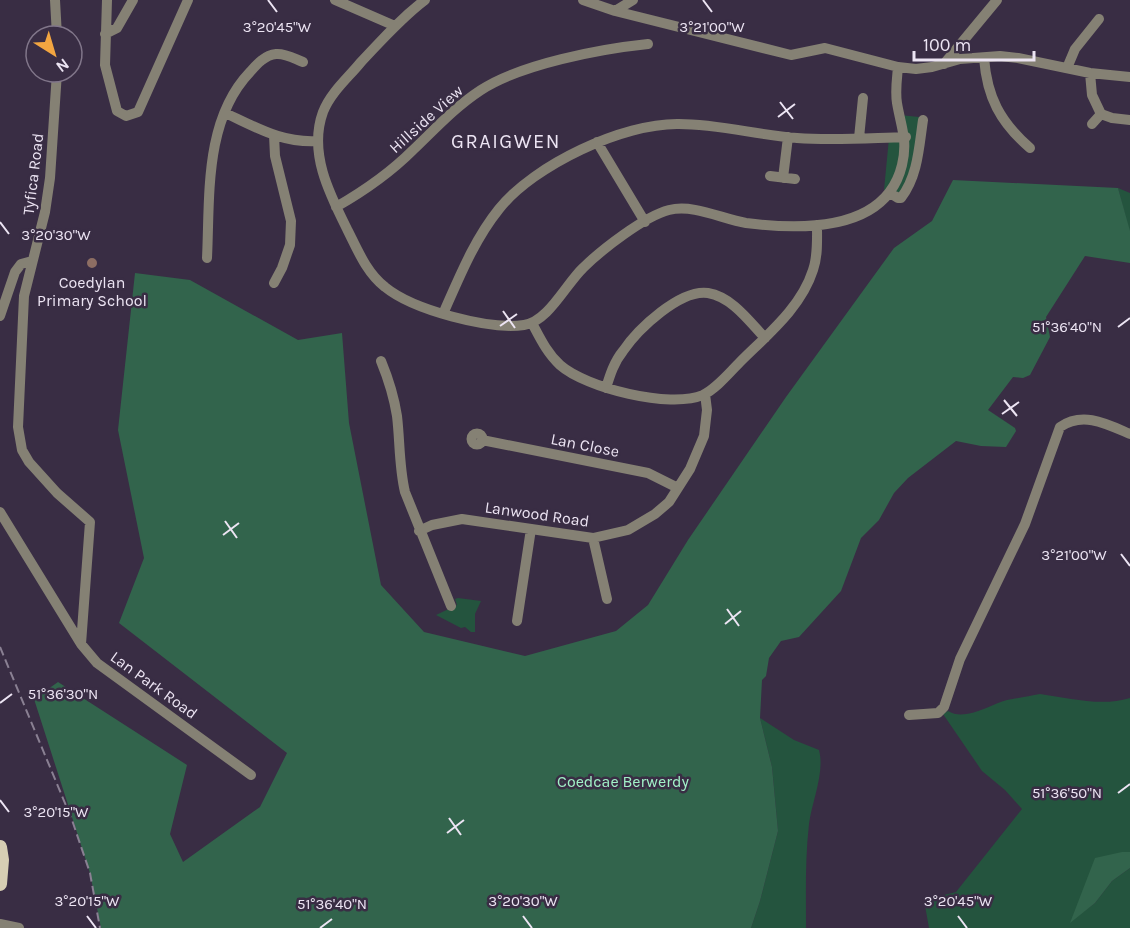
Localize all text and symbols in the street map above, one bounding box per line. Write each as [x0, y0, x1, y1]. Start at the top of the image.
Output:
text: 3°20'45"W [243, 18, 312, 36]
text: 3°21'00"W [679, 18, 745, 36]
north arrow [24, 24, 84, 84]
scale bar [914, 24, 1034, 62]
text: 100 m [923, 34, 971, 56]
text: N [52, 55, 73, 77]
street label: Hillside View [385, 81, 467, 157]
district label: GRAIGWEN [451, 130, 561, 153]
street label: Tyfica Road [19, 132, 47, 216]
text: 3°20'30"W [21, 226, 91, 244]
marker: Coedylan Primary School [85, 256, 99, 270]
place label: Coedylan Primary School [37, 273, 147, 310]
text: 51°36'40"N [1032, 318, 1102, 336]
street label: Lan Close [549, 429, 621, 461]
street label: Lanwood Road [484, 497, 590, 531]
text: 3°21'00"W [1041, 546, 1107, 564]
street label: Lan Park Road [107, 647, 201, 723]
text: 51°36'30"N [28, 685, 98, 703]
park label: Coedcae Berwerdy [557, 772, 689, 791]
text: 51°36'50"N [1032, 784, 1102, 802]
text: 3°20'15"W [24, 803, 89, 821]
text: 3°20'15"W [55, 892, 120, 910]
text: 3°20'30"W [488, 892, 558, 910]
text: 3°20'45"W [924, 892, 993, 910]
text: 51°36'40"N [297, 895, 367, 913]

